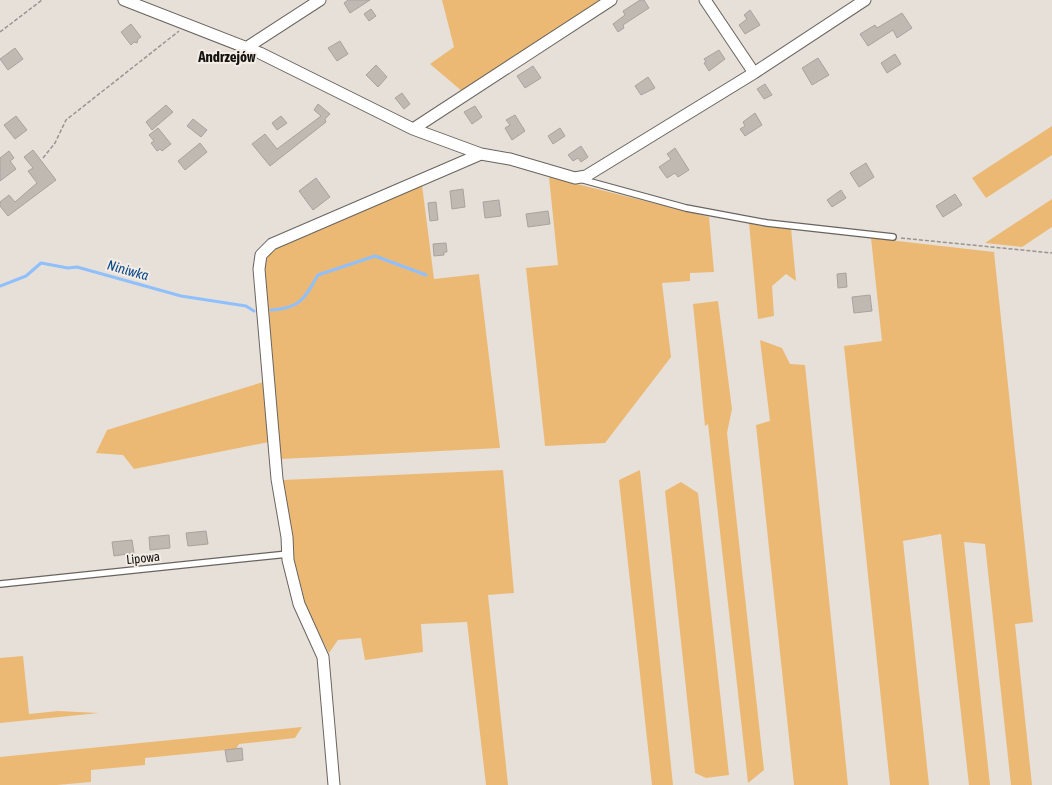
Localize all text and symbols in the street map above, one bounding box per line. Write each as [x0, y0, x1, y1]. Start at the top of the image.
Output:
district label: Andrzejów [197, 48, 256, 65]
water label: Niniwka [105, 256, 151, 284]
street label: Lipowa [125, 549, 161, 567]

